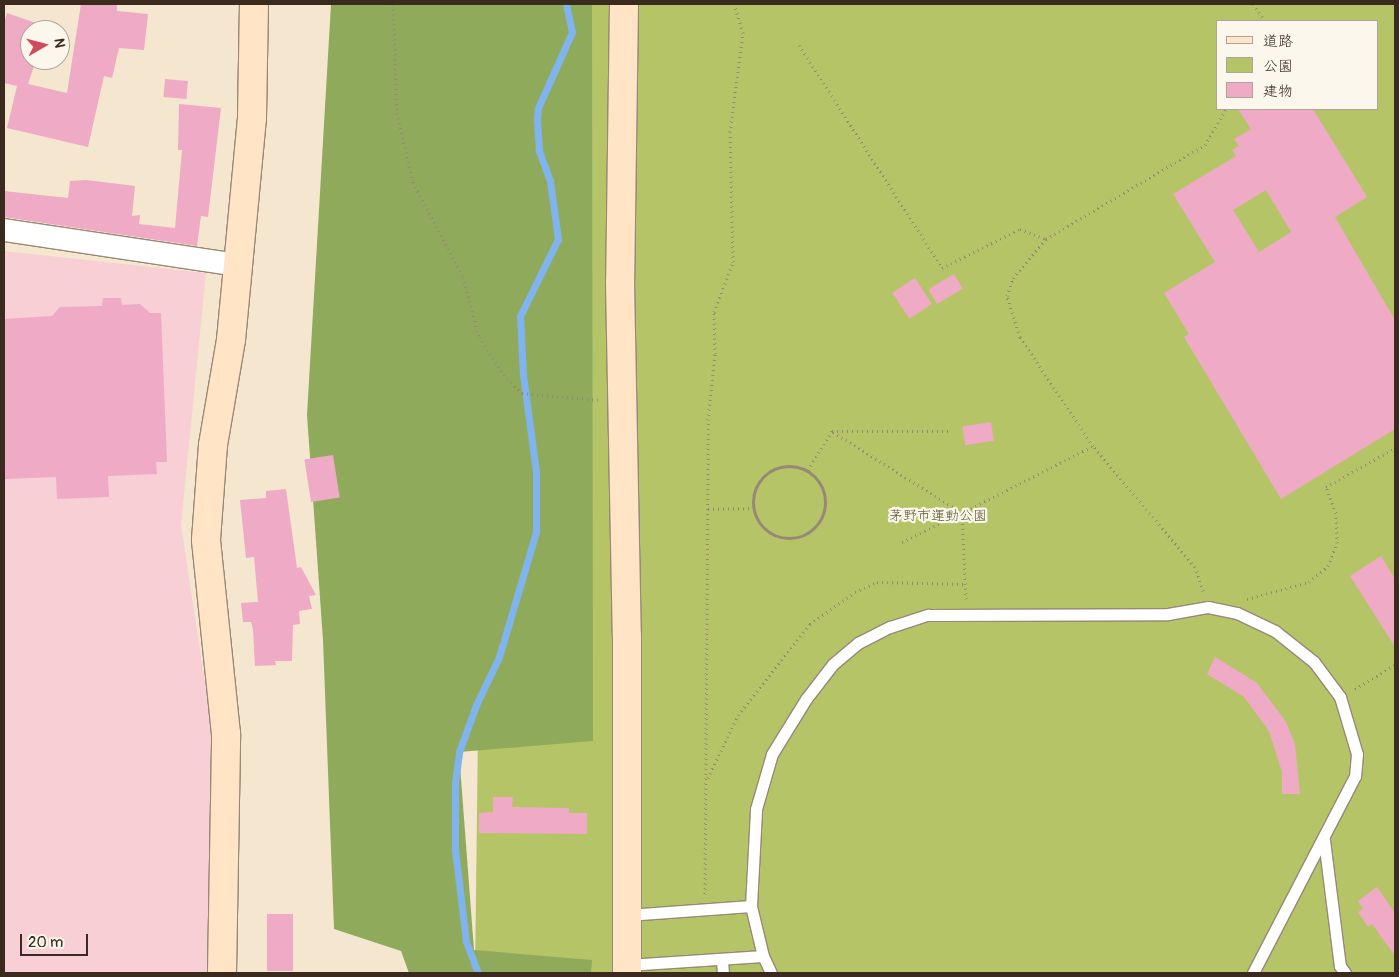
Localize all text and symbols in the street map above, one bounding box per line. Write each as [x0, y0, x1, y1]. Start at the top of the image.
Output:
north arrow [20, 20, 70, 70]
legend [1216, 20, 1379, 110]
text: 道路 [1263, 32, 1293, 51]
text: N [50, 37, 68, 49]
text: 公園 [1263, 57, 1293, 76]
text: 建物 [1263, 82, 1293, 101]
park label: 茅野市運動公園 [889, 508, 987, 524]
scale bar [22, 924, 90, 956]
text: 20 m [28, 933, 63, 952]

